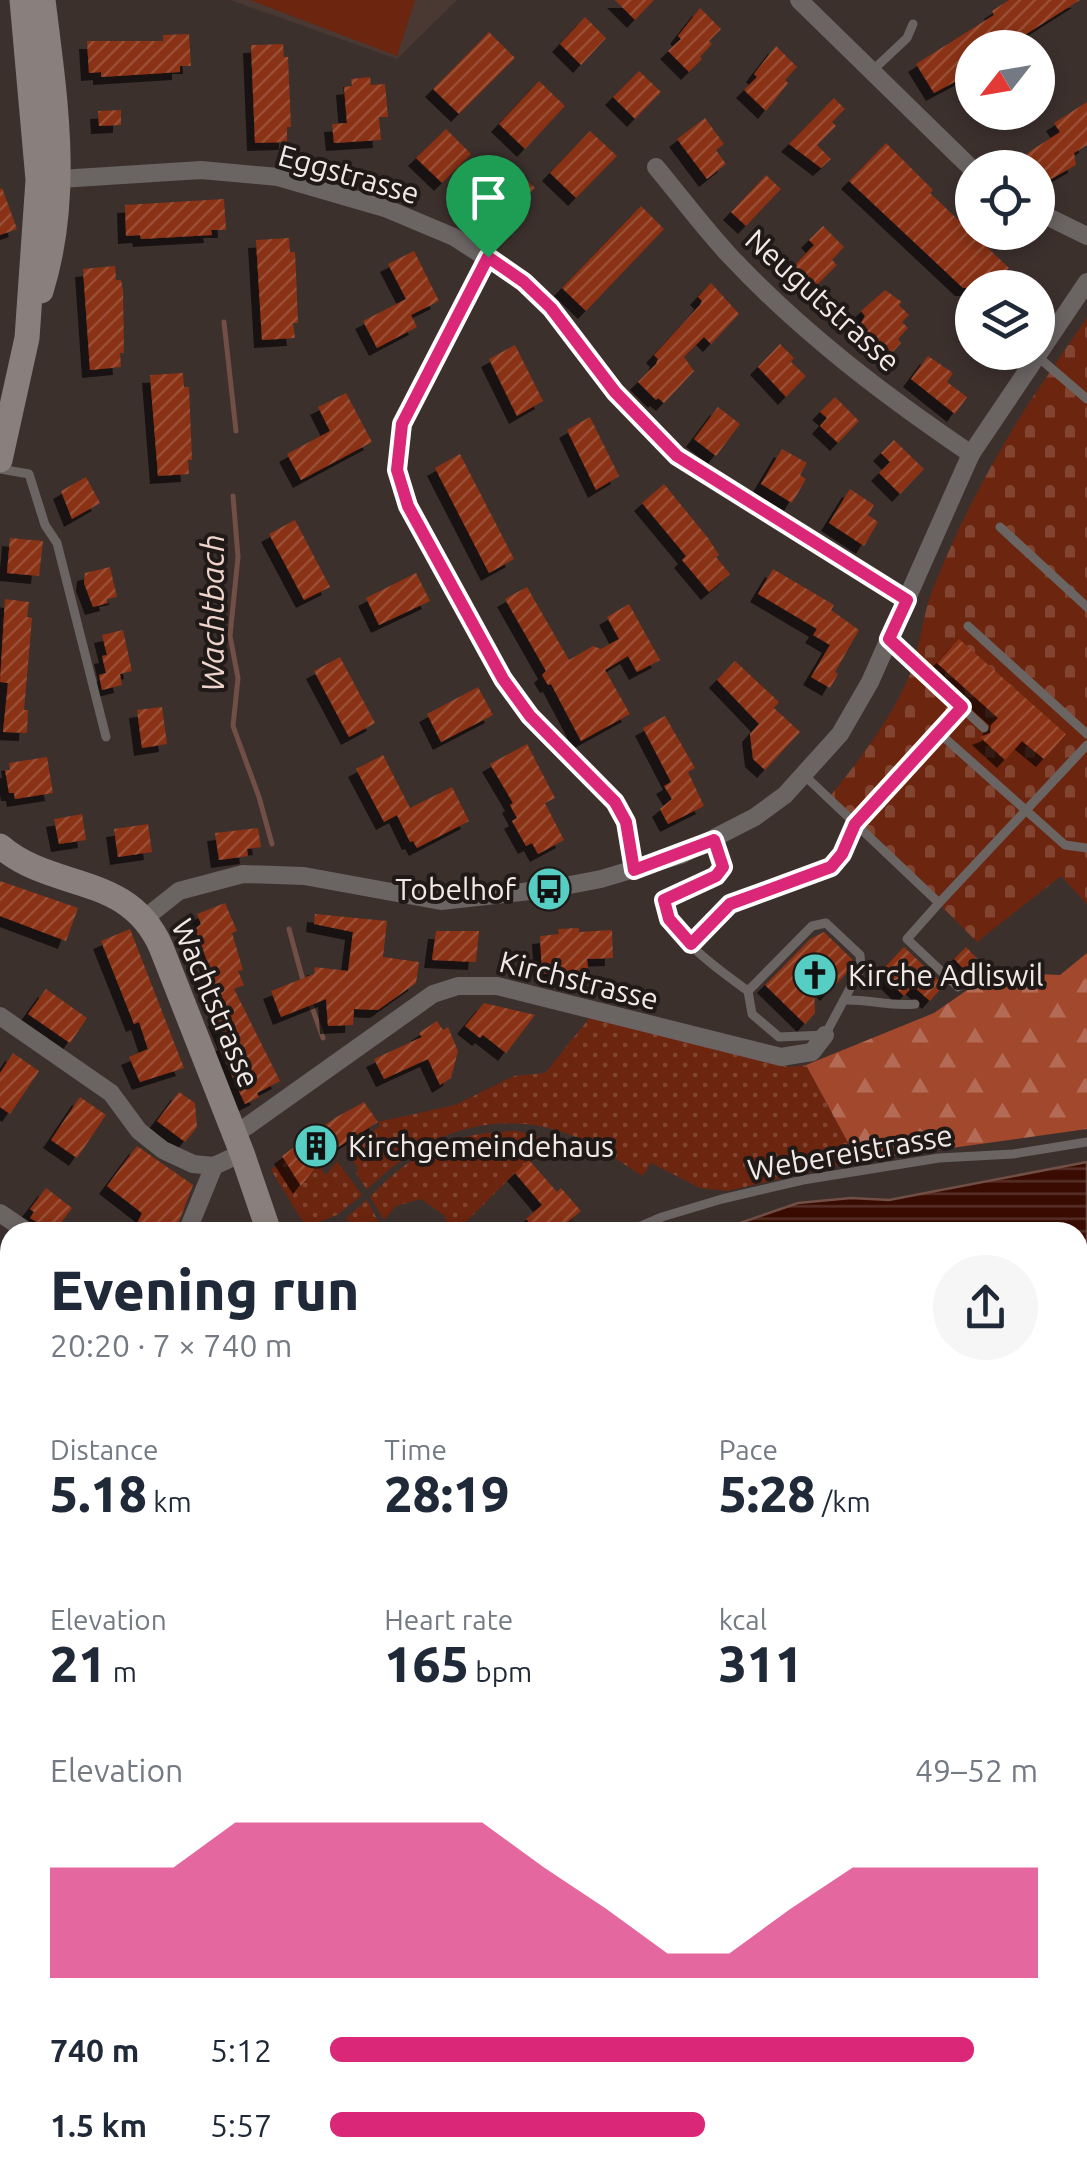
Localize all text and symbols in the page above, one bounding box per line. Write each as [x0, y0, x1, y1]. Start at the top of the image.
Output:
north arrow [955, 30, 1055, 130]
map controls [955, 30, 1055, 370]
street label: Eggstrasse [275, 138, 423, 210]
button: locate [955, 150, 1055, 250]
pin [446, 155, 531, 258]
icon: arrive [461, 170, 516, 225]
street label: Neugutstrasse [739, 222, 907, 378]
button: layers [955, 270, 1055, 370]
water label: Wachtbach [194, 534, 230, 692]
bus stop icon: Tobelhof [526, 866, 572, 912]
place label: Tobelhof [395, 872, 517, 906]
street label: Wachtstrasse [165, 914, 267, 1092]
street label: Kirchstrasse [496, 944, 662, 1016]
church icon: Kirche Adliswil [792, 952, 838, 998]
place label: Kirche Adliswil [848, 958, 1044, 992]
street label: Webereistrasse [745, 1117, 955, 1187]
building icon: Kirchgemeindehaus [293, 1123, 339, 1169]
place label: Kirchgemeindehaus [348, 1129, 614, 1163]
button: share [933, 1255, 1038, 1360]
text: Evening run [50, 1259, 360, 1320]
text: 20:20 · 7 × 740 m [50, 1327, 292, 1363]
text: Distance [50, 1434, 158, 1465]
text: Time [384, 1434, 447, 1465]
text: Pace [719, 1434, 778, 1465]
text: 5.18 [50, 1465, 147, 1521]
text: 28:19 [384, 1465, 509, 1521]
text: 5:28 [719, 1465, 816, 1521]
text: km [147, 1486, 192, 1517]
text: /km [816, 1486, 871, 1517]
text: Elevation [50, 1604, 167, 1635]
text: Heart rate [384, 1604, 513, 1635]
text: kcal [719, 1604, 767, 1635]
text: 21 [50, 1635, 106, 1691]
text: 165 [384, 1635, 469, 1691]
text: 311 [719, 1635, 803, 1691]
text: m [106, 1656, 137, 1687]
text: bpm [469, 1656, 532, 1687]
text: Elevation [50, 1752, 183, 1788]
text: 49–52 m [915, 1752, 1038, 1788]
text: 740 m [50, 2032, 139, 2068]
text: 5:12 [210, 2032, 272, 2068]
text: 1.5 km [50, 2107, 147, 2143]
text: 5:57 [210, 2107, 272, 2143]

